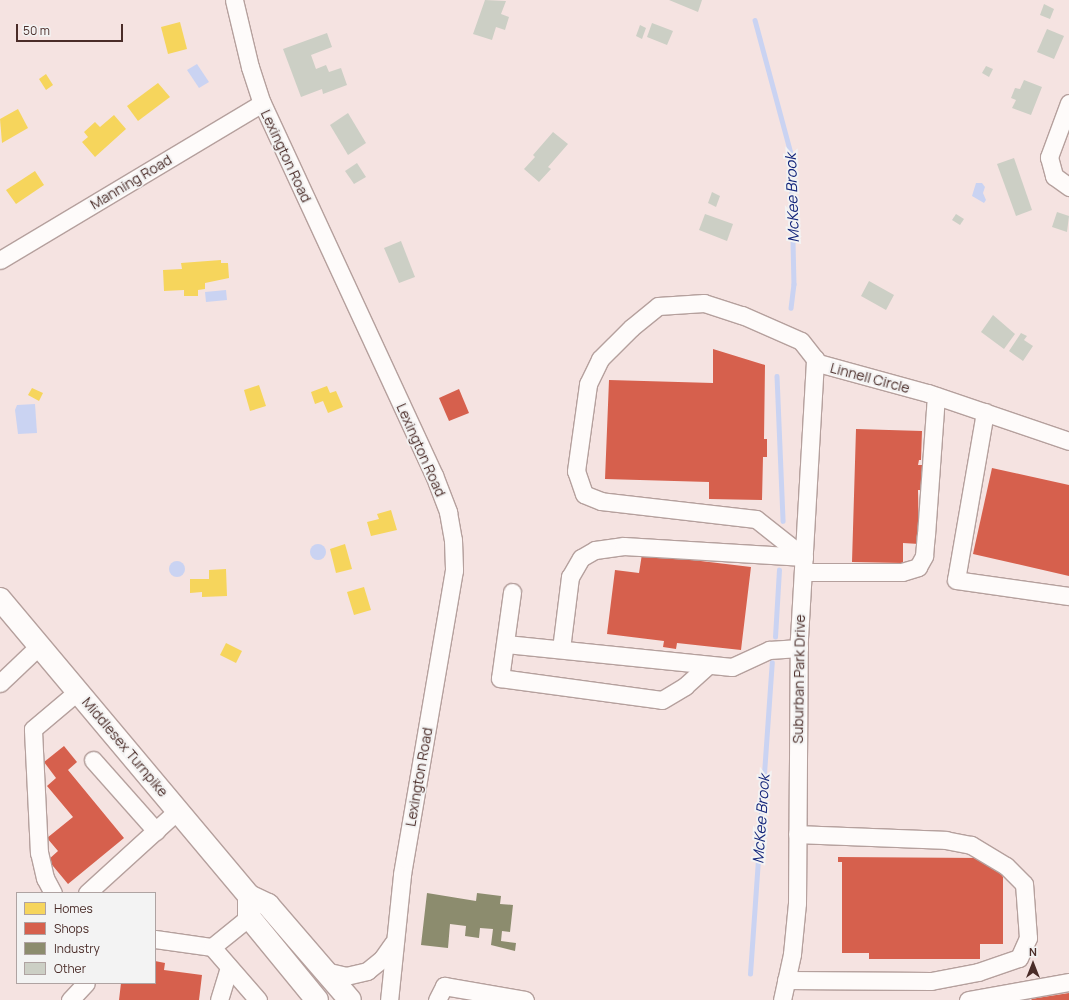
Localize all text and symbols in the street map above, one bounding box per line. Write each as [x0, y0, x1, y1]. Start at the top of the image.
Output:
scale bar [18, 16, 125, 42]
text: 50 m [23, 22, 50, 39]
street label: Lexington Road [257, 107, 315, 205]
street label: Manning Road [87, 151, 175, 213]
water label: McKee Brook [781, 153, 803, 243]
street label: Linnell Circle [828, 359, 912, 397]
street label: Lexington Road [393, 401, 449, 499]
street label: Suburban Park Drive [789, 614, 809, 744]
street label: Middlesex Turnpike [79, 694, 171, 800]
street label: Lexington Road [402, 726, 436, 828]
water label: McKee Brook [749, 774, 773, 864]
legend [16, 892, 156, 984]
text: Homes [54, 900, 93, 917]
text: Shops [54, 920, 89, 937]
text: Industry [54, 940, 100, 957]
north arrow [1013, 944, 1053, 984]
text: N [1029, 944, 1037, 959]
text: Other [54, 960, 86, 977]

